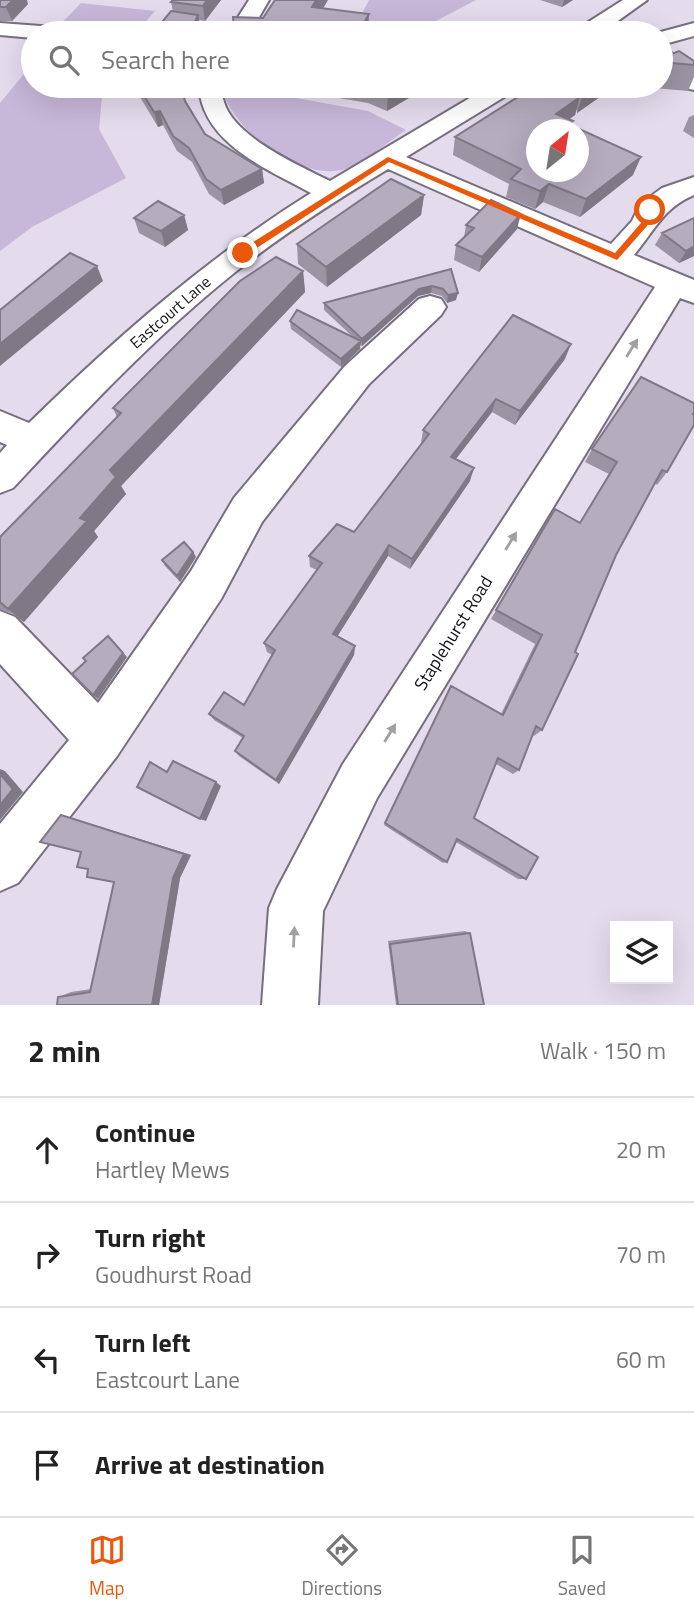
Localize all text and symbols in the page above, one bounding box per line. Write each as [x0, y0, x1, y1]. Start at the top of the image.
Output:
search box [21, 21, 673, 98]
text: Search here [101, 40, 230, 79]
icon: search [45, 41, 83, 79]
north arrow [526, 119, 589, 182]
route start [634, 194, 665, 225]
route end [227, 237, 258, 268]
street label: Eastcourt Lane [124, 270, 216, 354]
one-way arrow [626, 339, 639, 358]
one-way arrow [504, 531, 517, 550]
street label: Staplehurst Road [407, 570, 499, 696]
one-way arrow [383, 724, 396, 743]
map controls [610, 921, 673, 984]
button: layers [610, 921, 673, 984]
one-way arrow [289, 926, 300, 948]
text: 2 min [28, 1028, 101, 1074]
text: Walk · 150 m [540, 1033, 666, 1068]
text: Continue [95, 1113, 195, 1152]
icon: ahead [28, 1131, 66, 1169]
text: 20 m [616, 1132, 666, 1167]
text: Hartley Mews [95, 1152, 230, 1187]
text: Turn right [95, 1218, 206, 1257]
icon: right [28, 1236, 66, 1274]
text: 70 m [616, 1237, 666, 1272]
text: Goudhurst Road [95, 1257, 252, 1292]
text: Turn left [95, 1323, 190, 1362]
icon: left [28, 1341, 66, 1379]
text: 60 m [616, 1342, 666, 1377]
text: Eastcourt Lane [95, 1362, 240, 1397]
text: Arrive at destination [95, 1445, 325, 1484]
icon: arrive [28, 1446, 66, 1484]
tab: Map [88, 1531, 126, 1602]
tab: Directions [302, 1531, 382, 1602]
tab: Saved [558, 1531, 606, 1602]

